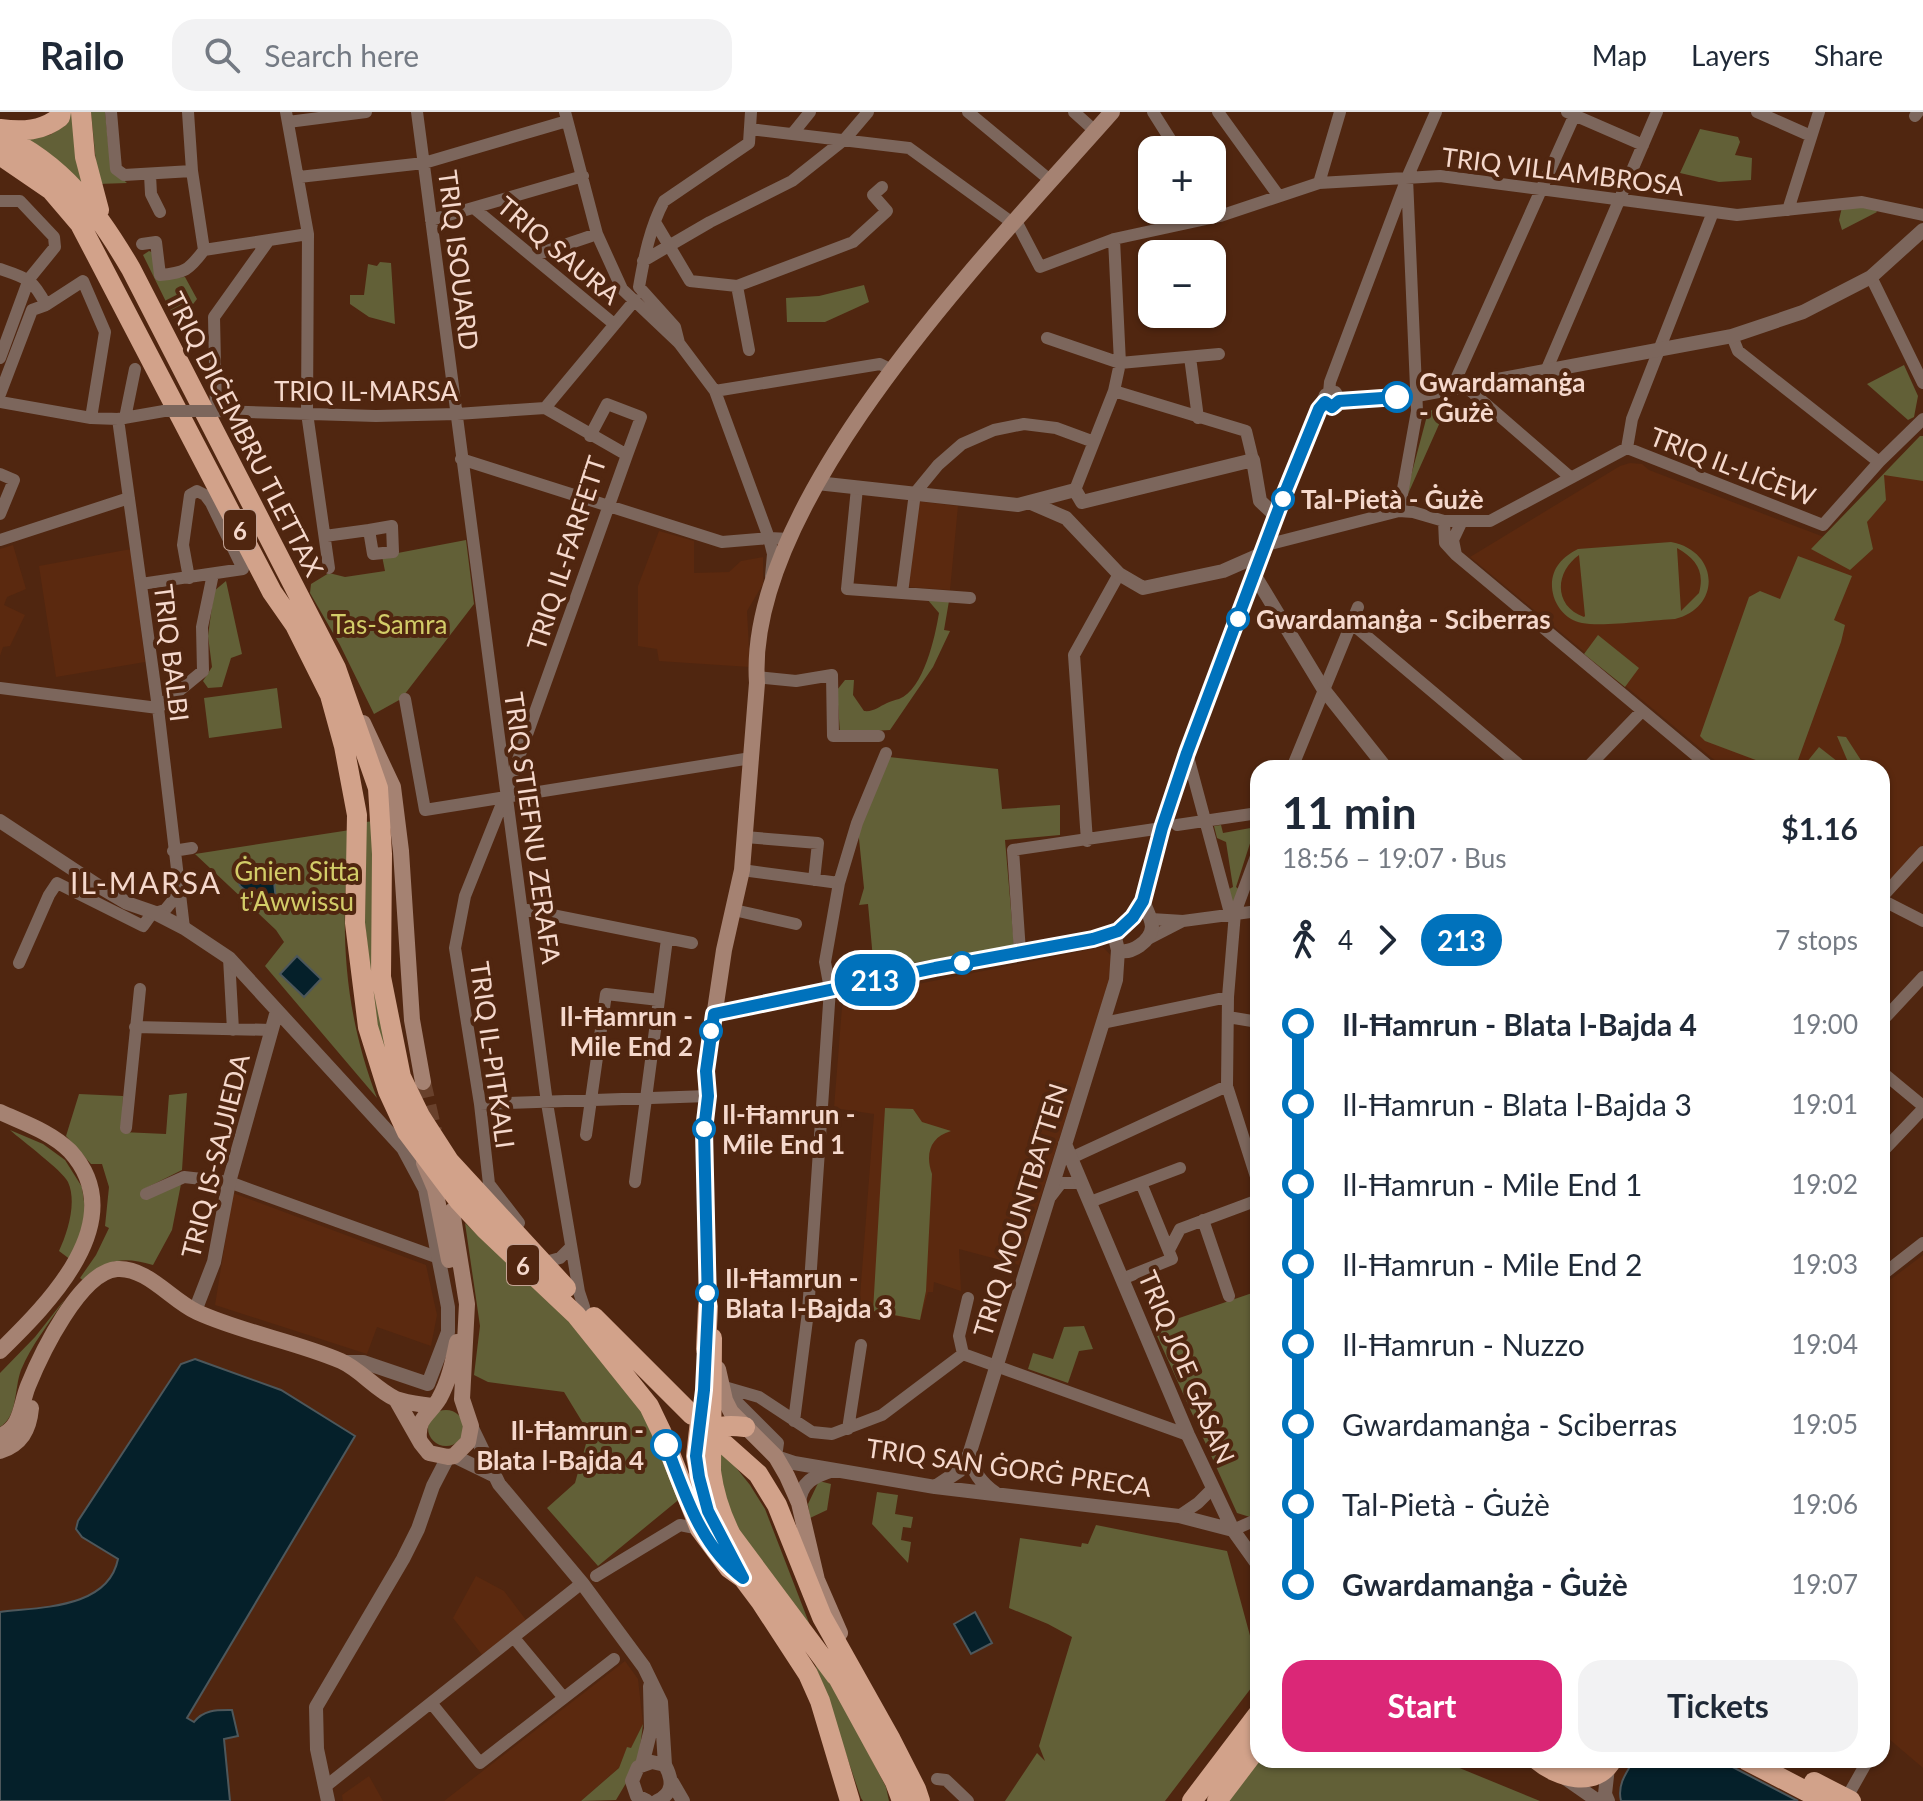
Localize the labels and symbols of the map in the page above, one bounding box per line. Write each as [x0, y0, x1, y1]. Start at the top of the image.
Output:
street label: TRIQ VILLAMBROSA [1440, 140, 1686, 202]
street label: TRIQ ISOUARD [432, 168, 486, 352]
street label: TRIQ SAURA [491, 189, 627, 311]
street label: TRIQ DIĊEMBRU TLETTAX [159, 286, 331, 582]
place label: Gwardamanġa - Ġużè [1419, 366, 1585, 428]
street label: TRIQ IL-MARSA [274, 375, 459, 407]
marker: Gwardamanġa - Ġużè [1382, 382, 1412, 412]
street label: TRIQ IL-LIĊEW [1646, 420, 1820, 512]
street label: TRIQ IL-FARFETT [520, 452, 612, 654]
place label: Tal-Pietà - Ġużè [1301, 483, 1484, 515]
marker: Tal-Pietà - Ġużè [1272, 488, 1294, 510]
road number: 6 [224, 510, 256, 550]
street label: TRIQ BALBI [148, 583, 196, 723]
place label: Gwardamanġa - Sciberras [1256, 603, 1551, 635]
park label: Tas-Samra [331, 608, 447, 640]
marker: Gwardamanġa - Sciberras [1227, 608, 1249, 630]
street label: TRIQ STIEFNU ZERAFA [498, 690, 568, 966]
park label: Ġnien Sitta t'Awwissu [234, 855, 360, 917]
district label: IL-MARSA [70, 864, 222, 900]
unlabelled marker [951, 952, 973, 974]
line badge: 213 [829, 954, 921, 1006]
street label: TRIQ IL-PITKALI [464, 959, 522, 1151]
place label: Il-Ħamrun - Mile End 2 [559, 1000, 693, 1062]
marker: Il-Ħamrun - Mile End 2 [700, 1020, 722, 1042]
street label: TRIQ IS-SAJJIEDA [174, 1050, 256, 1262]
street label: TRIQ MOUNTBATTEN [966, 1079, 1074, 1341]
place label: Il-Ħamrun - Mile End 1 [722, 1098, 856, 1160]
marker: Il-Ħamrun - Mile End 1 [693, 1118, 715, 1140]
road number: 6 [507, 1245, 539, 1285]
place label: Il-Ħamrun - Blata l-Bajda 3 [725, 1262, 893, 1324]
street label: TRIQ JOE GASAN [1132, 1266, 1242, 1468]
marker: Il-Ħamrun - Blata l-Bajda 3 [696, 1282, 718, 1304]
place label: Il-Ħamrun - Blata l-Bajda 4 [476, 1414, 644, 1476]
marker: Il-Ħamrun - Blata l-Bajda 4 [651, 1430, 681, 1460]
street label: TRIQ SAN ĠORĠ PRECA [865, 1431, 1154, 1503]

